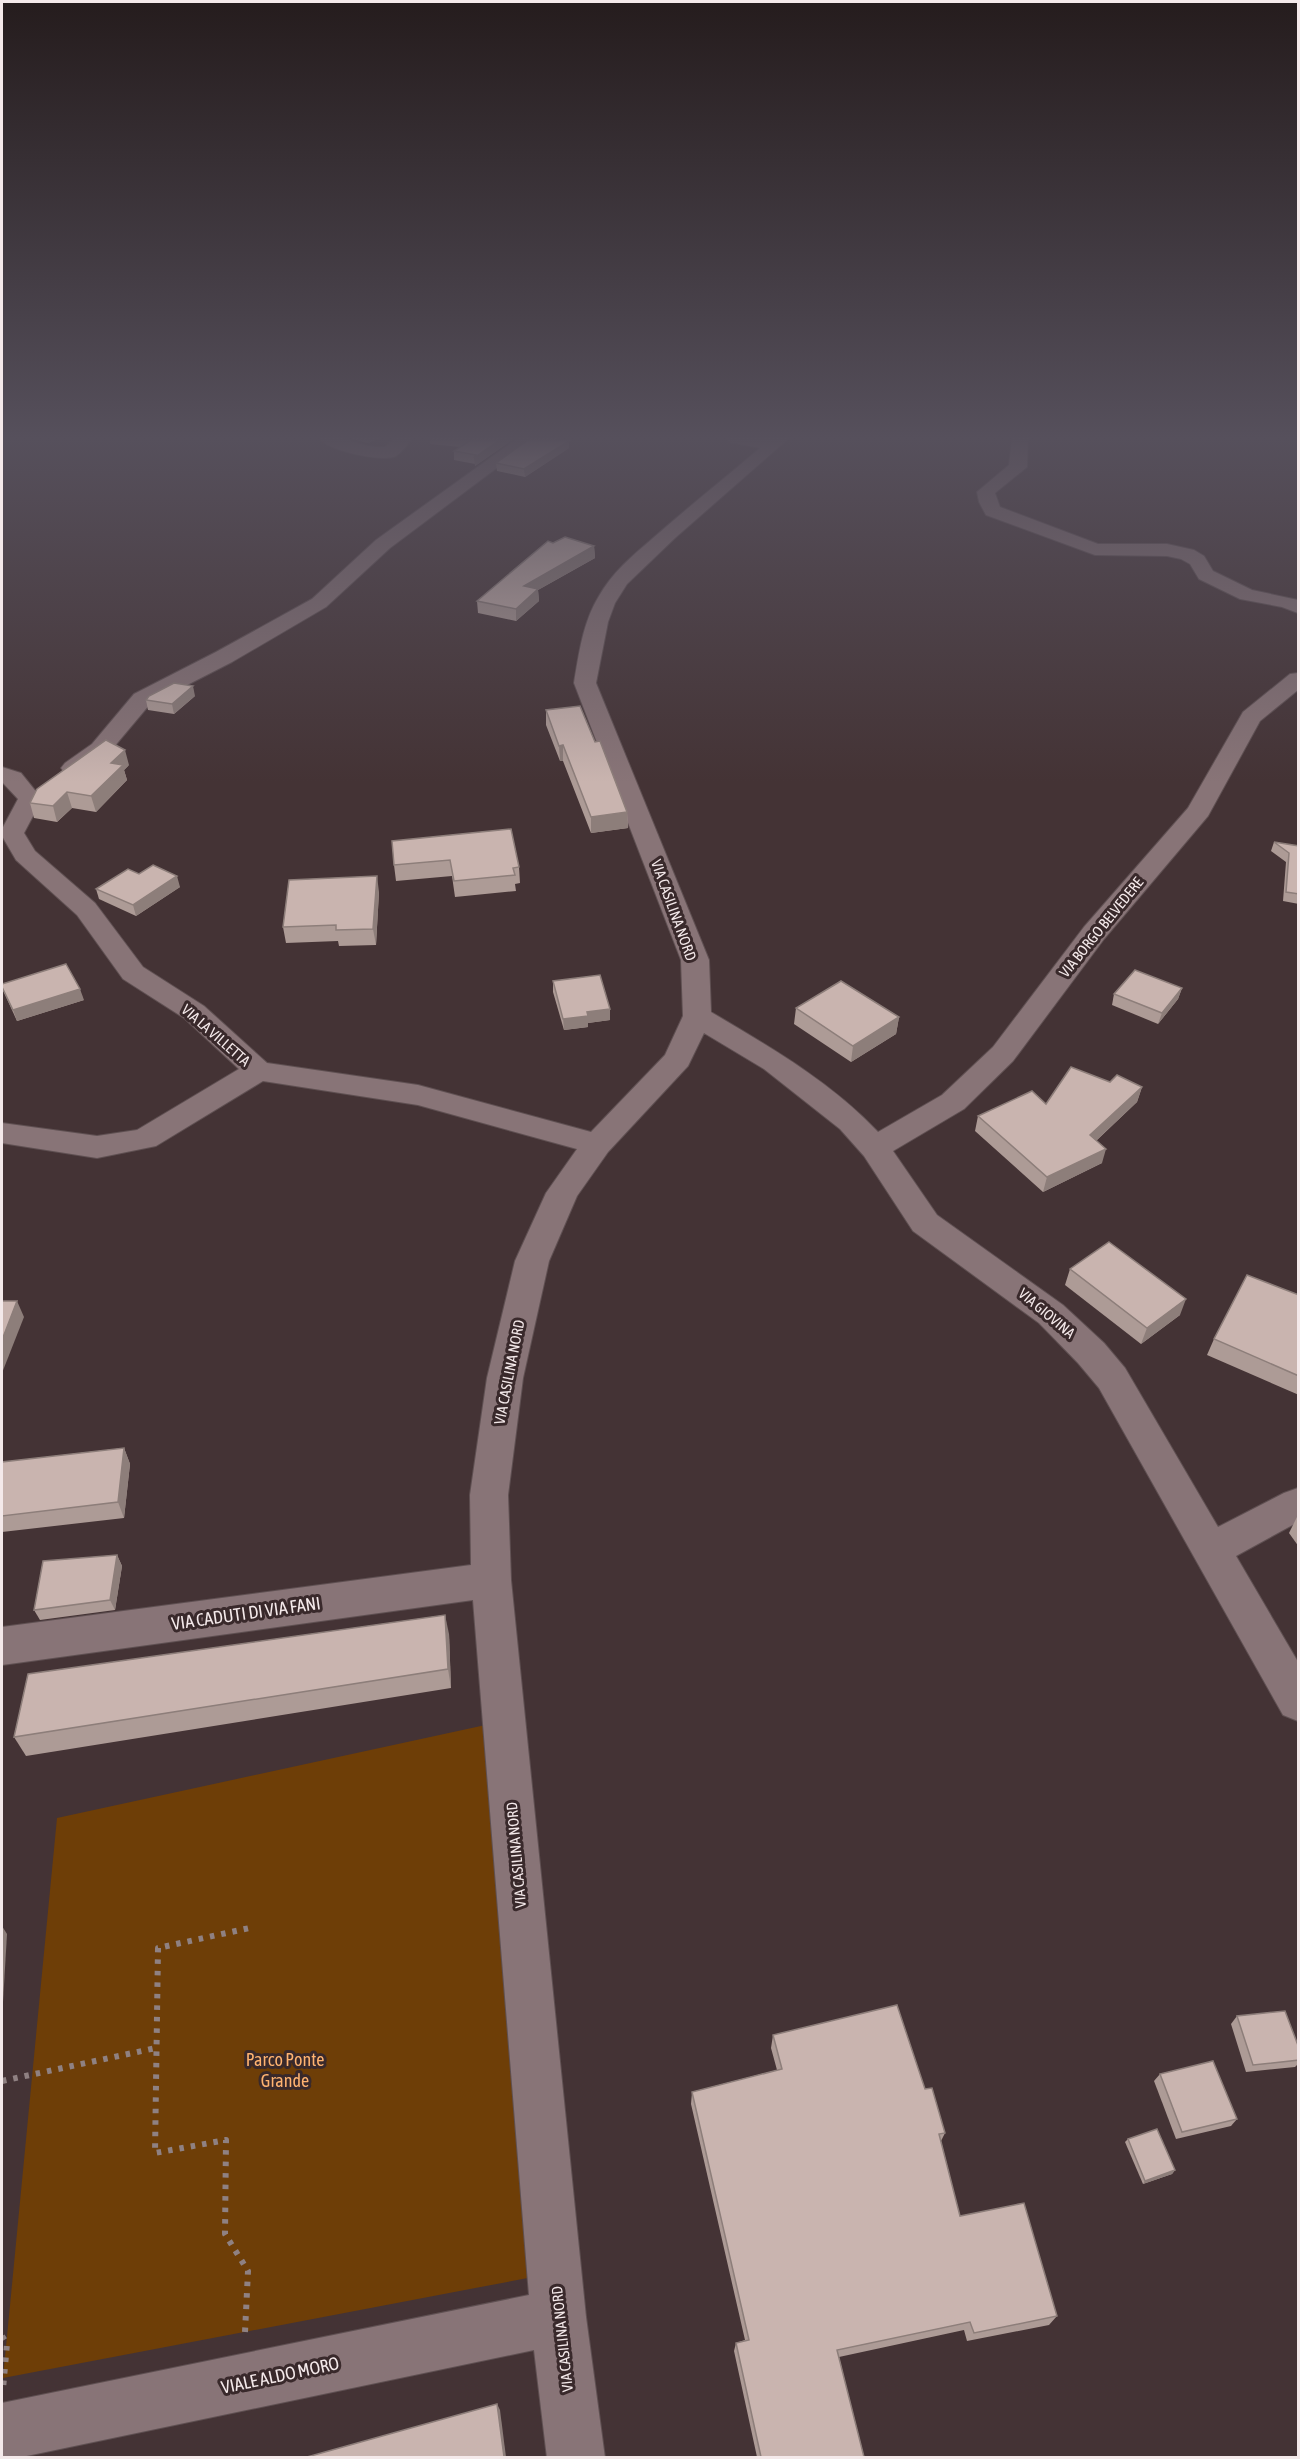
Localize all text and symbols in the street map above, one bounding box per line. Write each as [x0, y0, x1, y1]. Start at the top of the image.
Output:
street label: VIA CASILINA NORD [648, 857, 700, 963]
street label: VIA BORGO BELVEDERE [1056, 873, 1147, 980]
street label: VIA LA VILLETTA [178, 1001, 254, 1070]
street label: VIA GIOVINA [1015, 1285, 1079, 1342]
street label: VIA CASILINA NORD [491, 1318, 527, 1426]
street label: VIA CADUTI DI VIA FANI [170, 1592, 322, 1634]
street label: VIA CASILINA NORD [503, 1801, 529, 1909]
park label: Parco Ponte Grande [246, 2049, 324, 2091]
street label: VIA CASILINA NORD [548, 2285, 576, 2393]
street label: VIALE ALDO MORO [219, 2352, 341, 2398]

